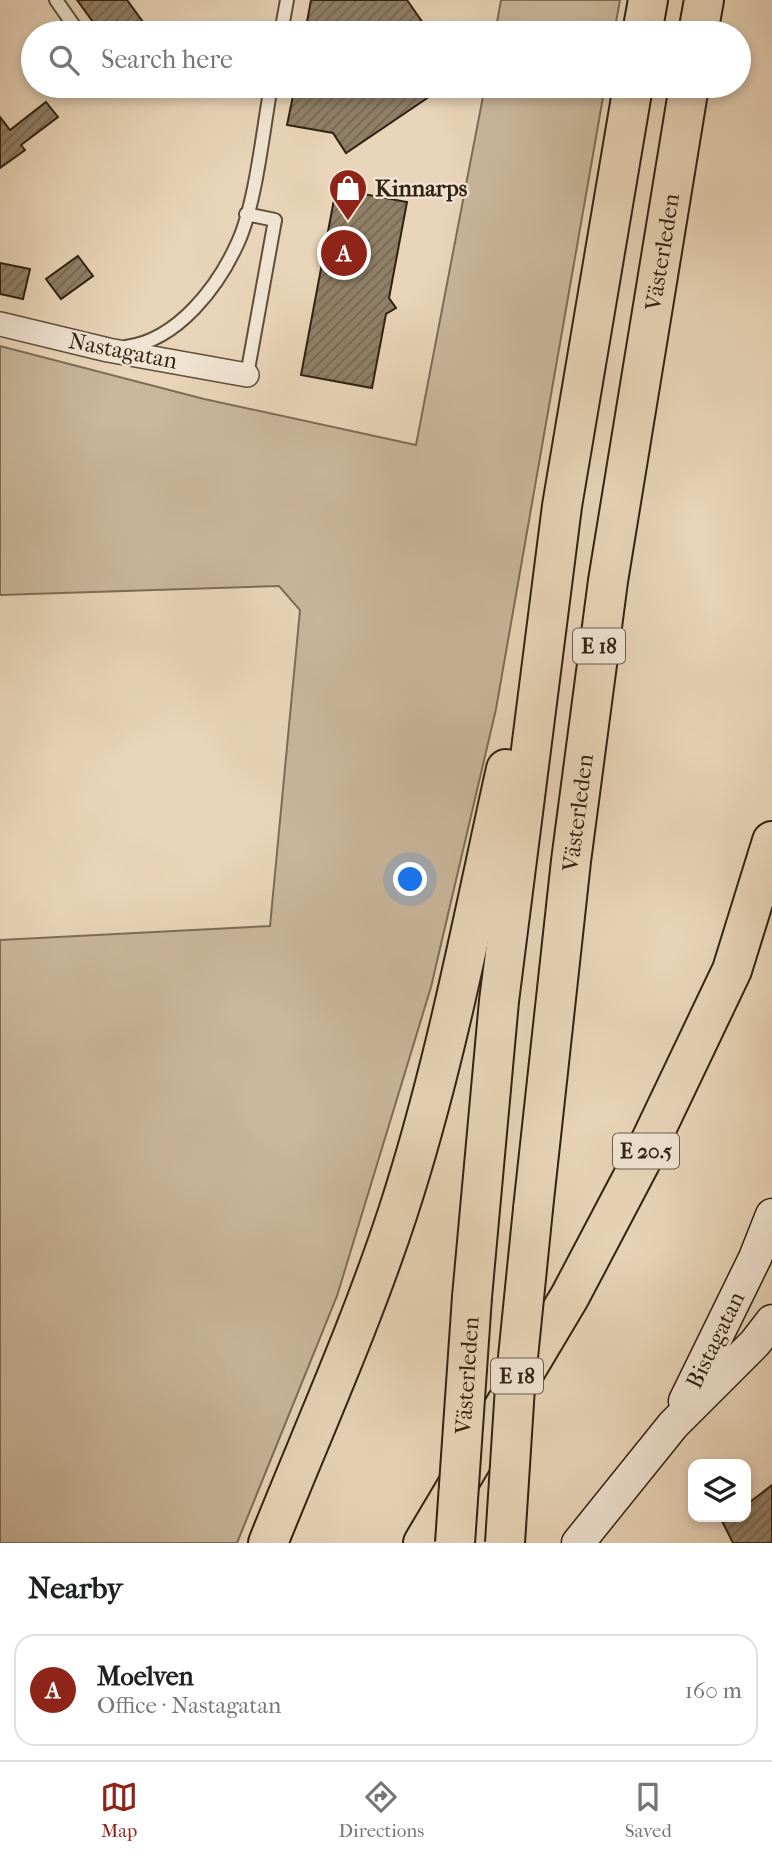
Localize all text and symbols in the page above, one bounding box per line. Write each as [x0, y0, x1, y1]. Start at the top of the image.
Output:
search box [21, 21, 751, 98]
icon: search [45, 41, 83, 79]
text: Search here [101, 44, 233, 75]
shop icon: Kinnarps [327, 167, 369, 222]
place label: Kinnarps [375, 175, 468, 202]
street label: Västerleden [639, 191, 685, 313]
pin: A [321, 227, 367, 279]
street label: Nastagatan [66, 327, 180, 375]
road number: E 18 [573, 628, 625, 664]
street label: Västerleden [556, 752, 599, 873]
your location [393, 862, 427, 896]
road number: E 20.5 [613, 1134, 679, 1168]
street label: Bistagatan [680, 1287, 750, 1393]
street label: Västerleden [449, 1315, 484, 1436]
road number: E 18 [491, 1358, 543, 1394]
map controls [688, 1459, 751, 1522]
button: layers [688, 1459, 751, 1522]
text: Nearby [28, 1571, 123, 1606]
text: Moelven [97, 1661, 194, 1692]
text: A [46, 1677, 60, 1704]
text: 160 m [685, 1677, 742, 1704]
text: Office · Nastagatan [97, 1692, 281, 1719]
tab: Map [100, 1778, 138, 1842]
tab: Directions [339, 1778, 424, 1842]
tab: Saved [625, 1778, 672, 1842]

